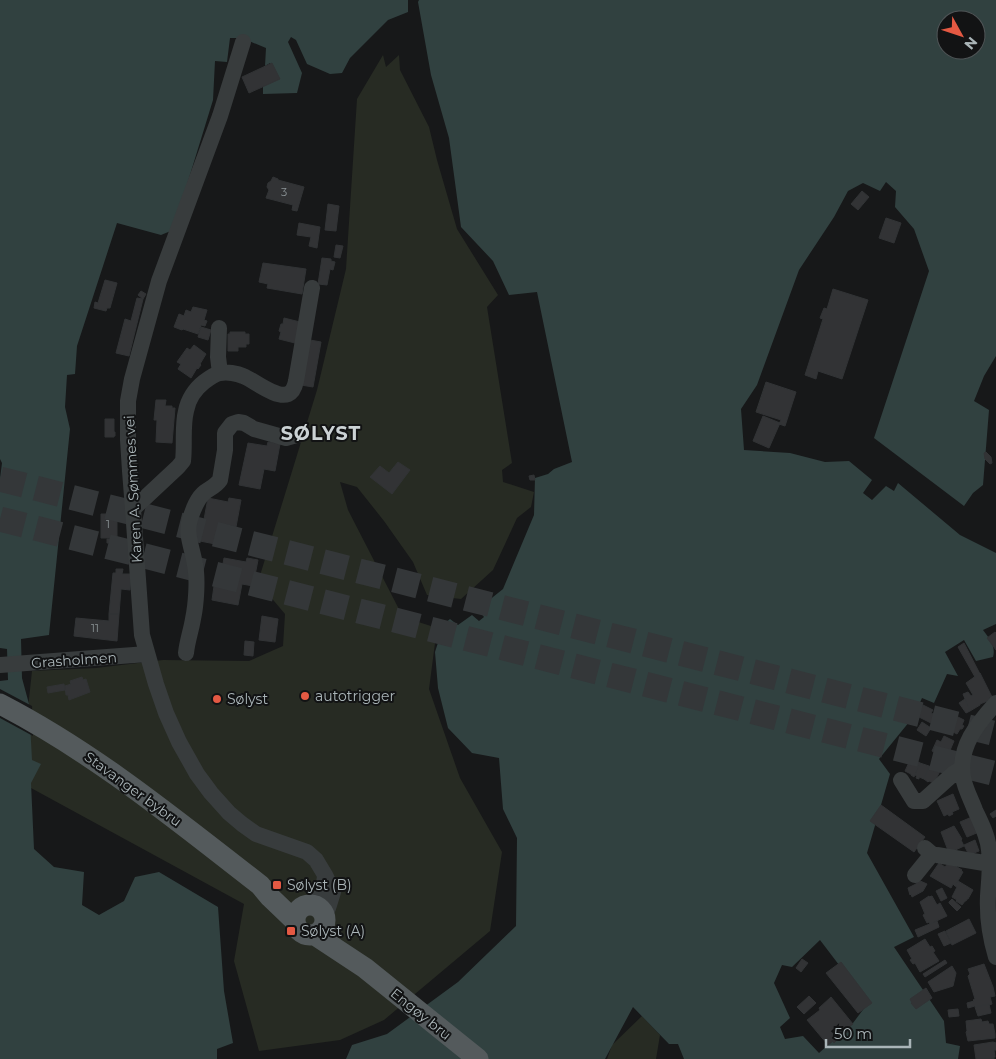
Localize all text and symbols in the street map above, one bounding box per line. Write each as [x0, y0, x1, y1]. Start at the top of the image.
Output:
north arrow [936, 10, 986, 60]
text: N [960, 33, 981, 53]
house number: 3 [281, 185, 287, 199]
street label: Karen A. Sømmes vei [120, 415, 146, 563]
district label: SØLYST [281, 422, 361, 445]
house number: 1 [106, 517, 110, 531]
house number: 11 [91, 621, 99, 635]
street label: Grasholmen [31, 648, 117, 672]
place label: autotrigger [315, 687, 395, 705]
place label: Sølyst [227, 690, 268, 708]
marker: autotrigger [299, 690, 311, 702]
marker: Sølyst [211, 693, 223, 705]
street label: Stavanger bybru [81, 748, 185, 830]
place label: Sølyst (B) [287, 876, 352, 894]
marker: Sølyst (B) [271, 879, 283, 891]
place label: Sølyst (A) [301, 922, 365, 940]
marker: Sølyst (A) [285, 925, 297, 937]
street label: Engøy bru [387, 984, 455, 1044]
scale bar [826, 1016, 910, 1048]
text: 50 m [834, 1024, 872, 1043]

